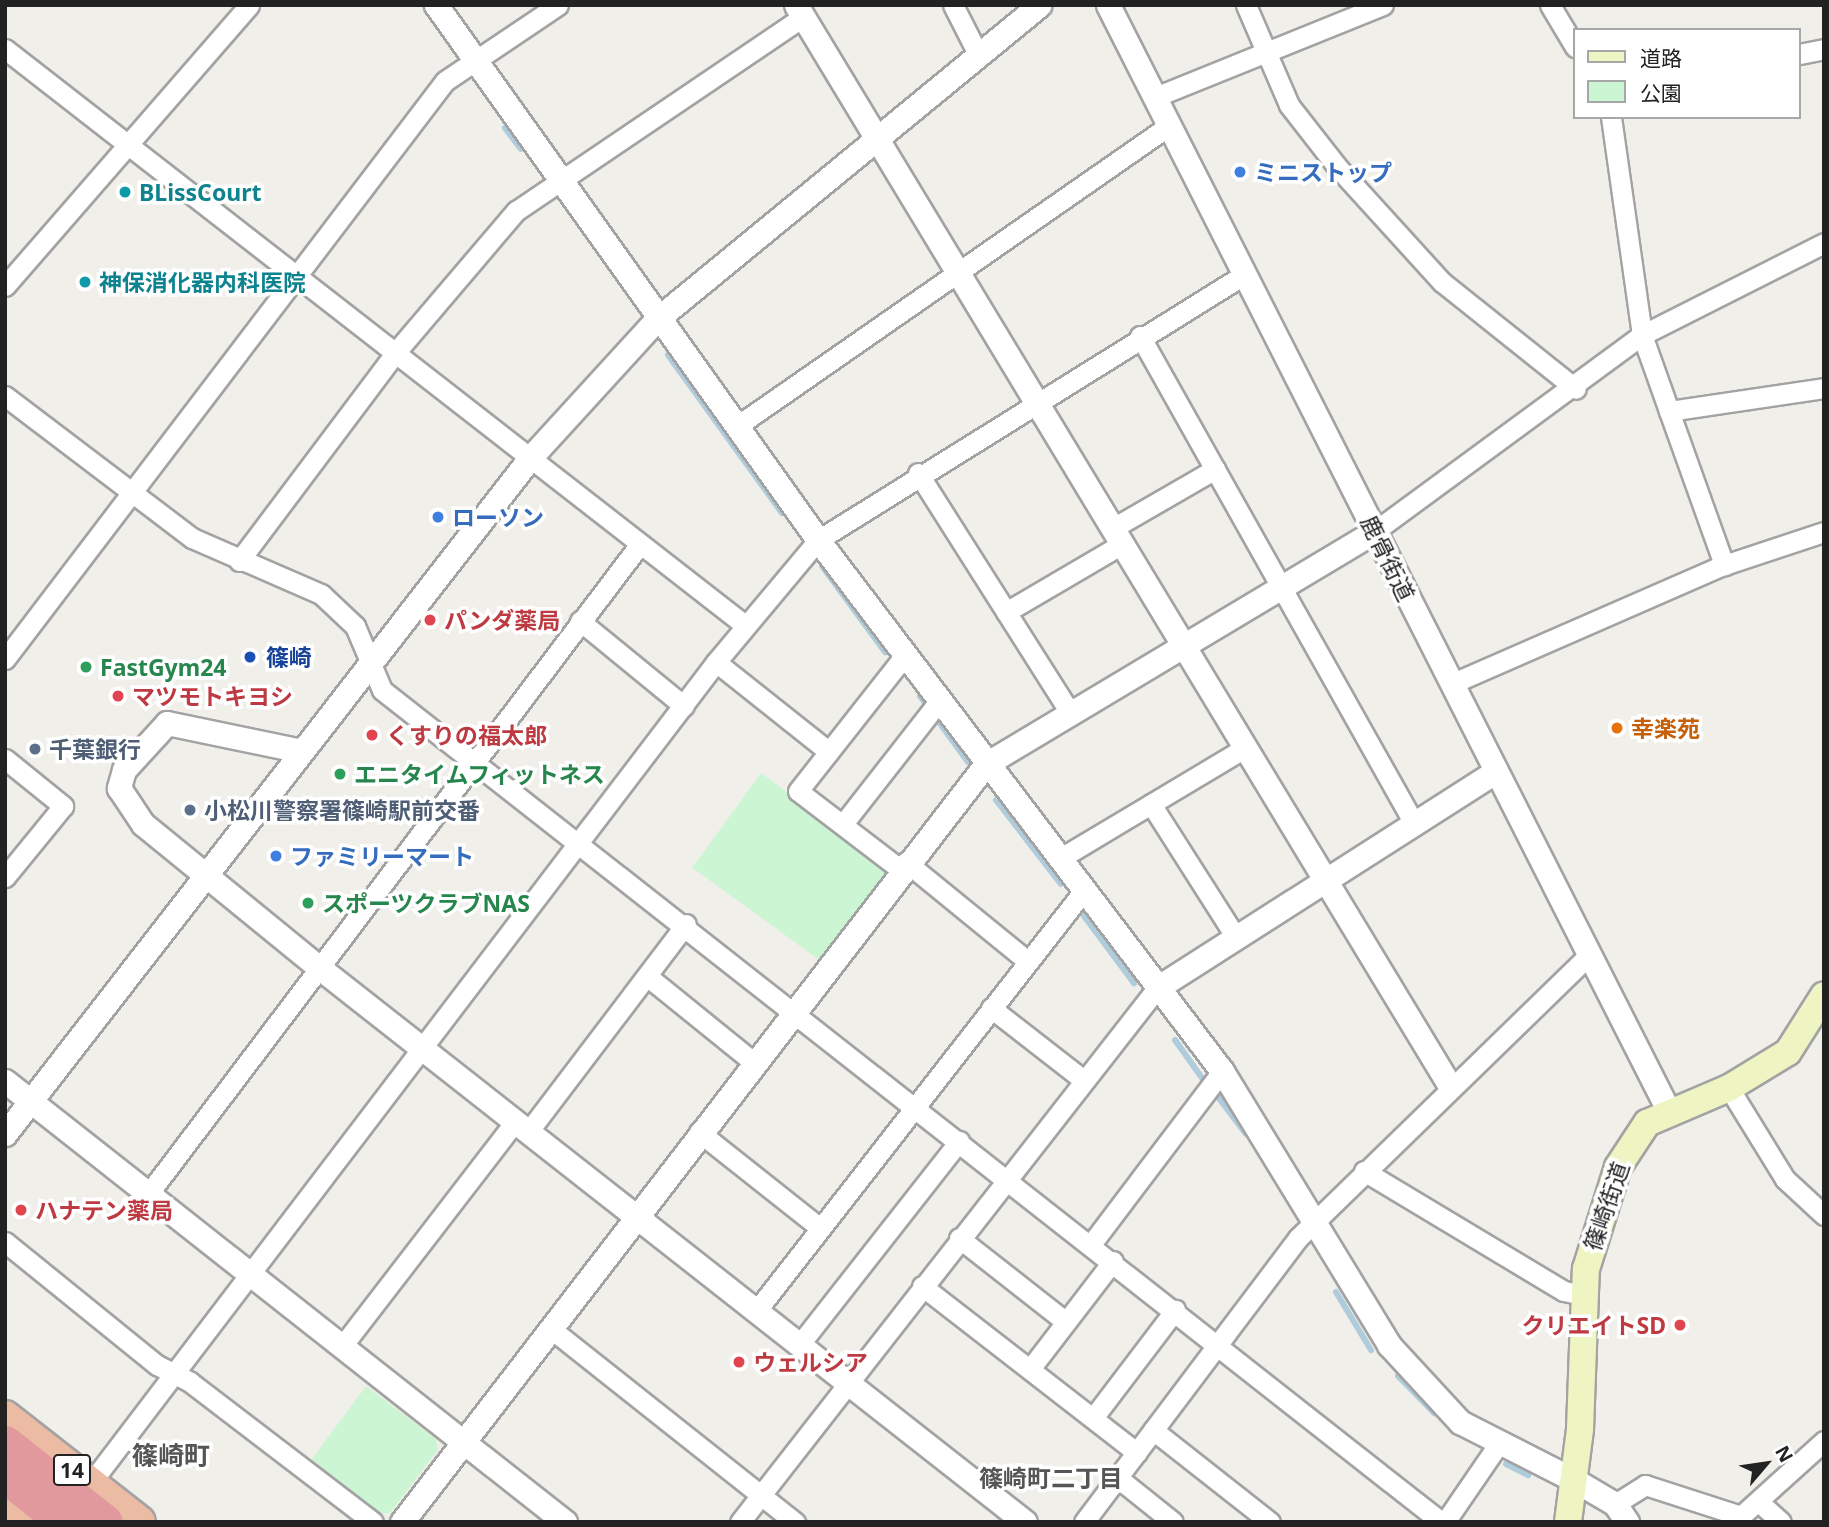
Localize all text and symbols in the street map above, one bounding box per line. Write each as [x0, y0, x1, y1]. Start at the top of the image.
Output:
legend [1574, 28, 1801, 119]
text: 道路 [1640, 44, 1682, 72]
text: 公園 [1640, 79, 1682, 107]
place label: ミニストップ [1254, 158, 1392, 186]
marker: ミニストップ [1232, 164, 1248, 180]
place label: BLissCourt [139, 178, 261, 206]
marker: BLissCourt [117, 184, 133, 200]
place label: 神保消化器内科医院 [99, 268, 306, 296]
marker: 神保消化器内科医院 [77, 274, 93, 290]
place label: ローソン [452, 503, 544, 531]
marker: ローソン [430, 509, 446, 525]
street label: 鹿骨街道 [1355, 511, 1421, 605]
place label: パンダ薬局 [444, 606, 559, 634]
marker: パンダ薬局 [422, 612, 438, 628]
place label: 篠崎 [266, 643, 312, 671]
marker: 篠崎 [240, 647, 260, 667]
place label: FastGym24 [100, 653, 226, 681]
marker: FastGym24 [78, 659, 94, 675]
place label: マツモトキヨシ [132, 682, 293, 710]
marker: マツモトキヨシ [110, 688, 126, 704]
place label: 幸楽苑 [1631, 714, 1700, 742]
marker: 幸楽苑 [1609, 720, 1625, 736]
place label: くすりの福太郎 [386, 721, 547, 749]
marker: くすりの福太郎 [364, 727, 380, 743]
place label: 千葉銀行 [49, 735, 141, 763]
marker: 千葉銀行 [27, 741, 43, 757]
place label: エニタイムフィットネス [354, 760, 607, 788]
marker: エニタイムフィットネス [332, 766, 348, 782]
place label: 小松川警察署篠崎駅前交番 [204, 796, 480, 824]
marker: 小松川警察署篠崎駅前交番 [182, 802, 198, 818]
place label: ファミリーマート [290, 842, 474, 870]
marker: ファミリーマート [268, 848, 284, 864]
place label: スポーツクラブNAS [322, 889, 530, 917]
marker: スポーツクラブNAS [300, 895, 316, 911]
street label: 篠崎街道 [1578, 1158, 1634, 1254]
place label: ハナテン薬局 [35, 1196, 173, 1224]
marker: ハナテン薬局 [13, 1202, 29, 1218]
place label: クリエイトSD [1521, 1311, 1666, 1339]
marker: クリエイトSD [1672, 1317, 1688, 1333]
place label: ウェルシア [753, 1348, 868, 1376]
marker: ウェルシア [731, 1354, 747, 1370]
north arrow [1731, 1429, 1801, 1499]
district label: 篠崎町 [132, 1440, 210, 1472]
text: N [1769, 1441, 1799, 1467]
road number: 14 [53, 1452, 91, 1488]
district label: 篠崎町二丁目 [979, 1464, 1123, 1492]

